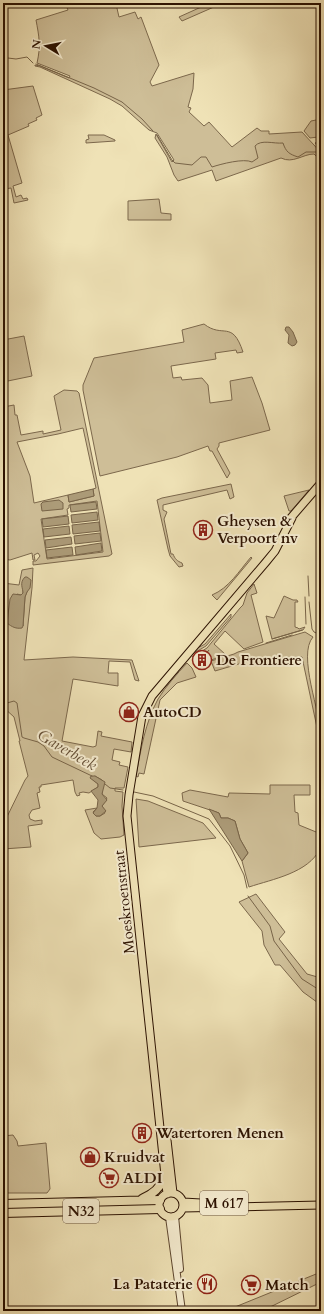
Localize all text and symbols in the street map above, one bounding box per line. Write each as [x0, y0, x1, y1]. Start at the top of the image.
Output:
north arrow [26, 26, 66, 66]
text: N [28, 38, 45, 50]
place label: Gheysen & Verpoort nv [217, 511, 299, 548]
building icon: Gheysen & Verpoort nv [192, 519, 214, 541]
building icon: De Frontiere [191, 649, 213, 671]
place label: De Frontiere [216, 650, 302, 670]
shop icon: AutoCD [118, 701, 140, 723]
place label: AutoCD [143, 702, 202, 722]
water label: Gaverbeek [33, 724, 101, 776]
street label: Moeskroenstraat [109, 849, 139, 955]
building icon: Watertoren Menen [131, 1122, 153, 1144]
place label: Watertoren Menen [155, 1123, 284, 1143]
shop icon: Kruidvat [79, 1146, 101, 1168]
place label: Kruidvat [104, 1147, 166, 1167]
supermarket icon: ALDI [98, 1167, 120, 1189]
place label: ALDI [123, 1168, 163, 1188]
road number: M 617 [200, 1191, 248, 1215]
road number: N32 [63, 1199, 99, 1223]
restaurant icon: La Pataterie [196, 1273, 218, 1295]
place label: La Pataterie [113, 1274, 193, 1294]
supermarket icon: Match [240, 1274, 262, 1296]
place label: Match [265, 1275, 309, 1295]

